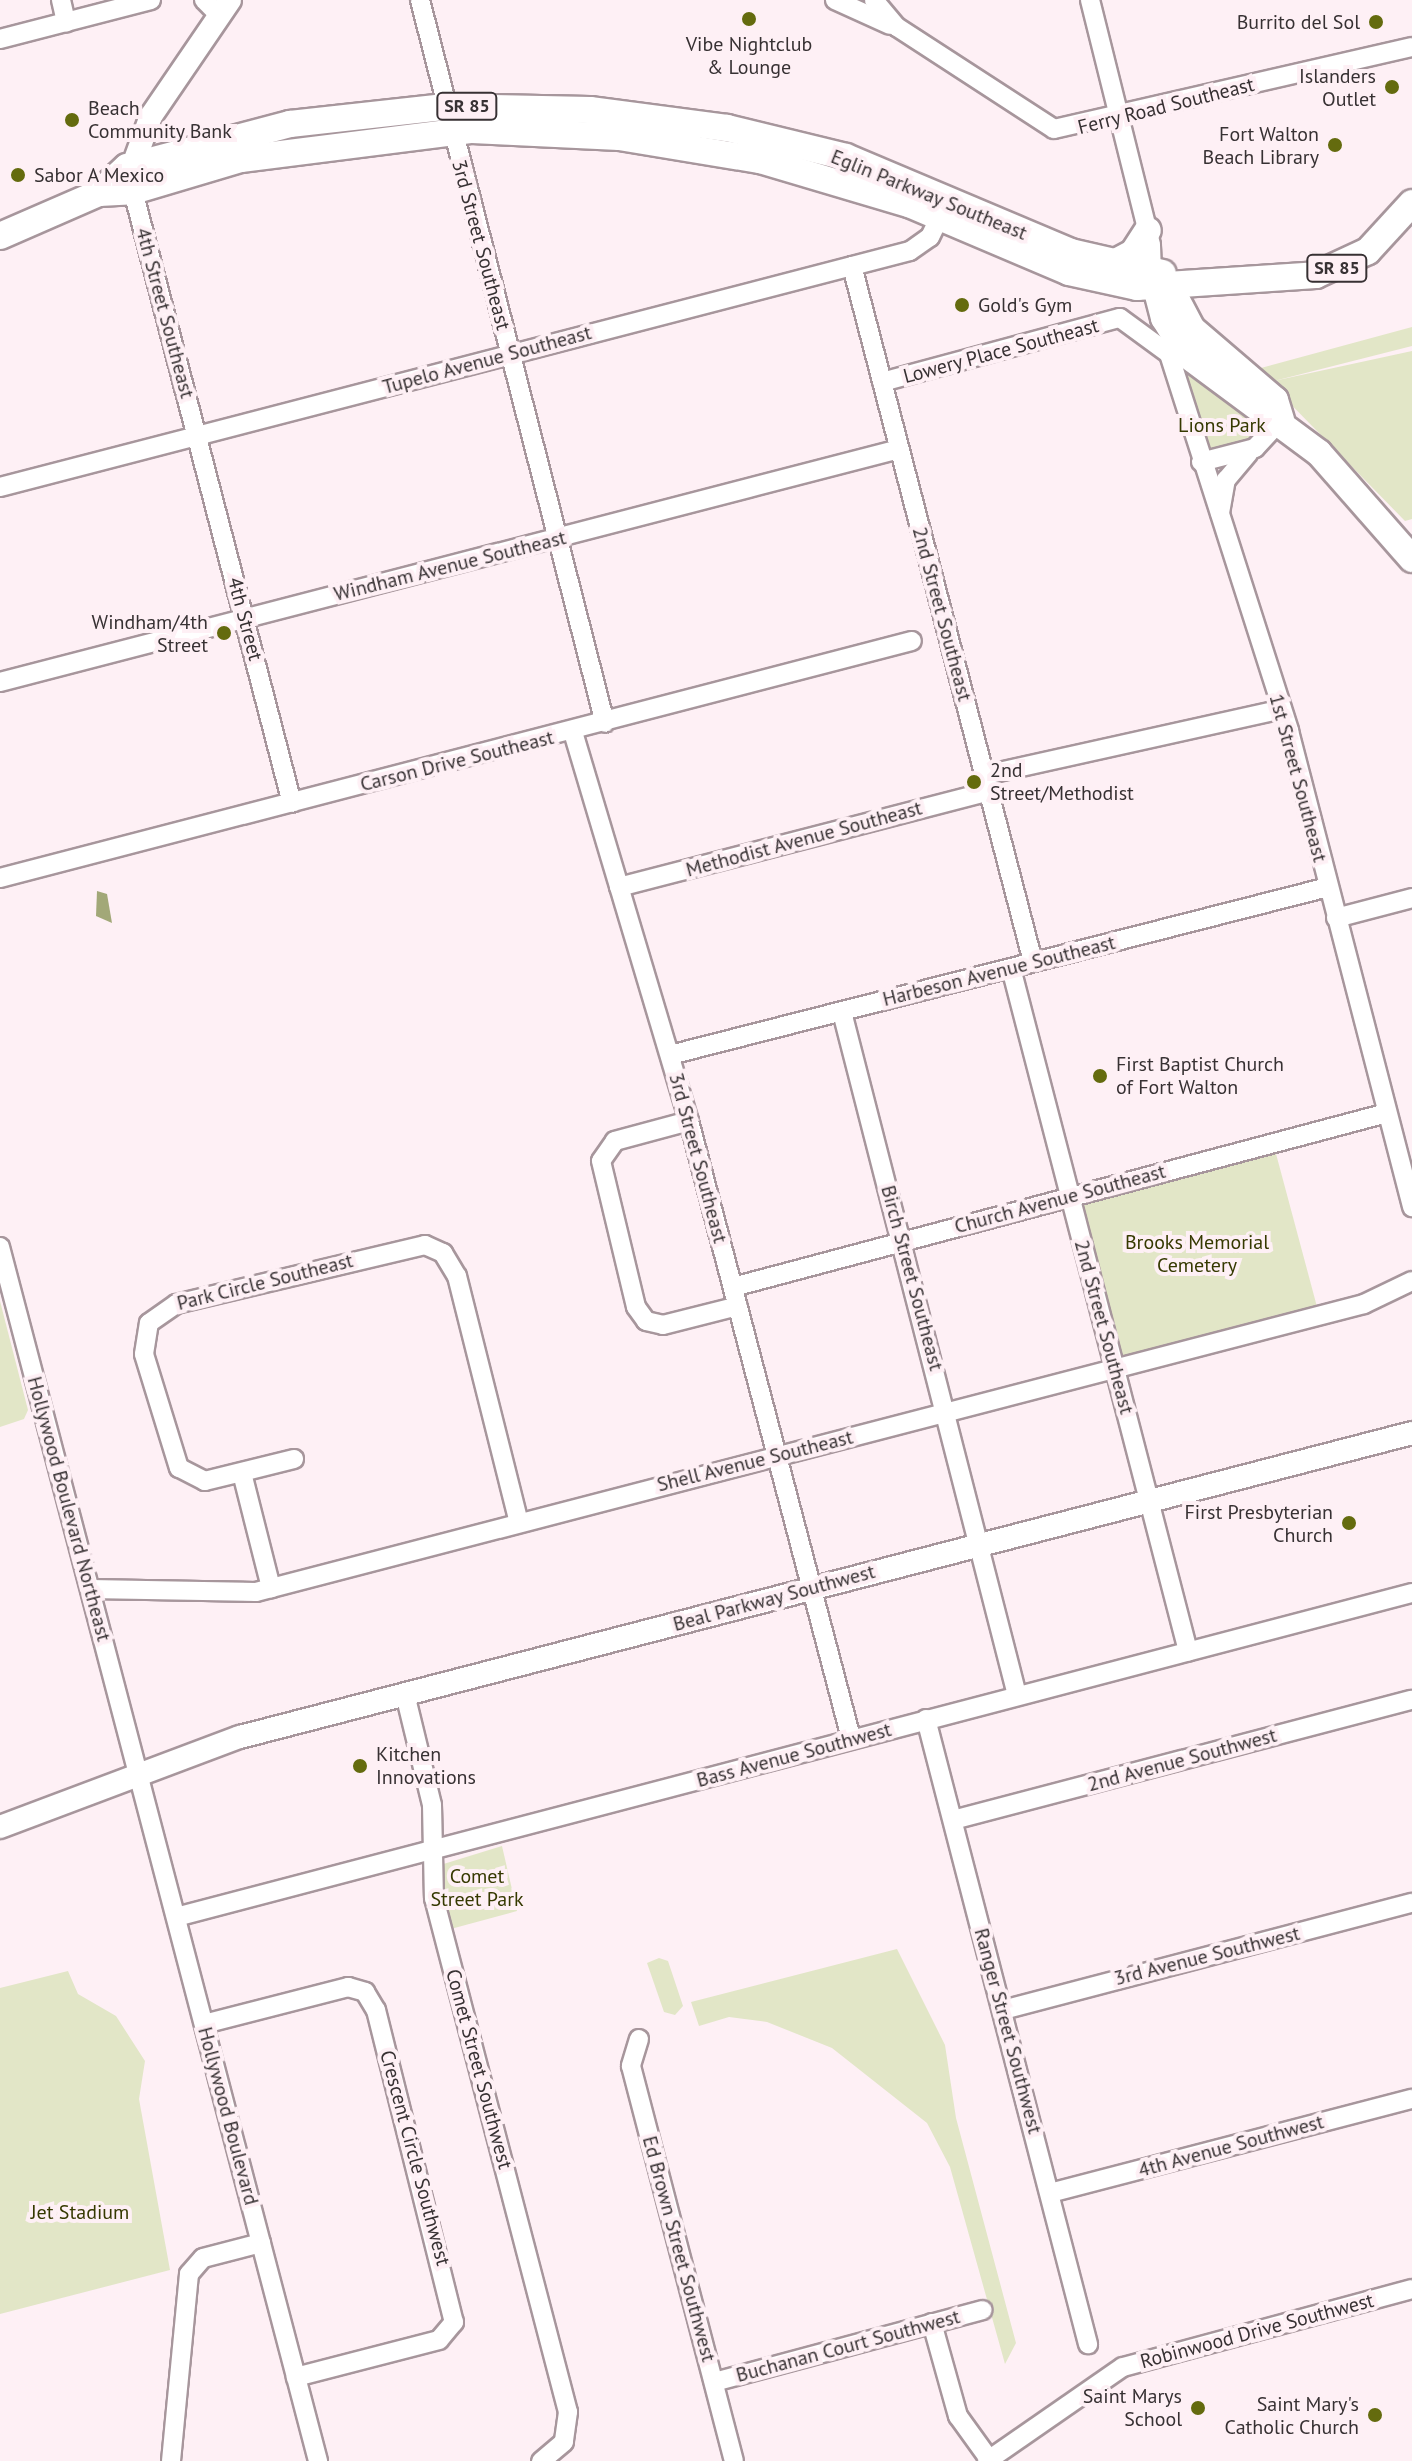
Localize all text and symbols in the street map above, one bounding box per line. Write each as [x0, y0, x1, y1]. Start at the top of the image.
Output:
marker: Vibe Nightclub & Lounge [740, 10, 758, 28]
place label: Burrito del Sol [1237, 10, 1360, 34]
marker: Burrito del Sol [1367, 13, 1385, 31]
place label: Vibe Nightclub & Lounge [686, 32, 812, 79]
place label: Islanders Outlet [1299, 64, 1376, 111]
street label: Ferry Road Southeast [1075, 72, 1257, 140]
marker: Islanders Outlet [1383, 78, 1401, 96]
road number: SR 85 [435, 92, 499, 120]
place label: Beach Community Bank [88, 96, 233, 143]
marker: Beach Community Bank [63, 111, 81, 129]
place label: Fort Walton Beach Library [1203, 122, 1319, 169]
marker: Fort Walton Beach Library [1326, 136, 1344, 154]
street label: Eglin Parkway Southeast [827, 145, 1031, 245]
street label: 3rd Street Southeast [447, 157, 515, 333]
place label: Sabor A Mexico [34, 163, 166, 187]
marker: Sabor A Mexico [9, 166, 27, 184]
street label: 4th Street Southeast [131, 225, 199, 401]
road number: SR 85 [1305, 254, 1369, 282]
place label: Gold's Gym [978, 293, 1072, 317]
marker: Gold's Gym [953, 296, 971, 314]
street label: Lowery Place Southeast [900, 313, 1102, 389]
street label: Tupelo Avenue Southeast [380, 321, 594, 399]
park label: Lions Park [1178, 413, 1266, 437]
street label: 2nd Street Southeast [907, 524, 977, 704]
street label: Windham Avenue Southeast [331, 525, 569, 607]
street label: 4th Street [222, 575, 268, 663]
place label: Windham/4th Street [92, 610, 208, 657]
marker: Windham/4th Street [215, 624, 233, 642]
street label: 1st Street Southeast [1264, 691, 1332, 865]
street label: Carson Drive Southeast [358, 725, 556, 797]
place label: 2nd Street/Methodist [990, 758, 1134, 805]
marker: 2nd Street/Methodist [965, 773, 983, 791]
street label: Methodist Avenue Southeast [683, 796, 925, 882]
street label: Harbeson Avenue Southeast [880, 930, 1118, 1012]
place label: First Baptist Church of Fort Walton [1116, 1052, 1284, 1099]
marker: First Baptist Church of Fort Walton [1091, 1067, 1109, 1085]
street label: 3rd Street Southeast [664, 1070, 732, 1246]
street label: Church Avenue Southeast [952, 1159, 1168, 1239]
street label: Birch Street Southeast [876, 1183, 948, 1373]
park label: Brooks Memorial Cemetery [1125, 1231, 1269, 1278]
street label: 2nd Street Southeast [1069, 1237, 1139, 1417]
street label: Park Circle Southeast [174, 1248, 356, 1316]
street label: Hollywood Boulevard Northeast [22, 1374, 116, 1644]
street label: Shell Avenue Southeast [654, 1425, 856, 1497]
place label: First Presbyterian Church [1184, 1500, 1333, 1547]
marker: First Presbyterian Church [1340, 1514, 1358, 1532]
street label: Beal Parkway Southwest [670, 1559, 878, 1637]
street label: Bass Avenue Southwest [694, 1717, 894, 1793]
street label: 2nd Avenue Southwest [1085, 1723, 1279, 1797]
place label: Kitchen Innovations [376, 1742, 476, 1789]
marker: Kitchen Innovations [351, 1757, 369, 1775]
park label: Comet Street Park [430, 1864, 524, 1911]
street label: 3rd Avenue Southwest [1111, 1921, 1303, 1991]
street label: Ranger Street Southwest [969, 1926, 1047, 2136]
street label: Comet Street Southwest [441, 1966, 517, 2172]
street label: Hollywood Boulevard [193, 2024, 263, 2208]
street label: Crescent Circle Southwest [375, 2048, 455, 2268]
street label: 4th Avenue Southwest [1135, 2110, 1327, 2182]
street label: Ed Brown Street Southwest [637, 2133, 721, 2365]
park label: Jet Stadium [31, 2200, 129, 2224]
street label: Robinwood Drive Southwest [1138, 2288, 1376, 2374]
street label: Buchanan Court Southwest [733, 2305, 963, 2387]
place label: Saint Marys School [1083, 2384, 1182, 2431]
place label: Saint Mary's Catholic Church [1224, 2392, 1359, 2439]
marker: Saint Marys School [1189, 2399, 1207, 2417]
marker: Saint Mary's Catholic Church [1366, 2406, 1384, 2424]

